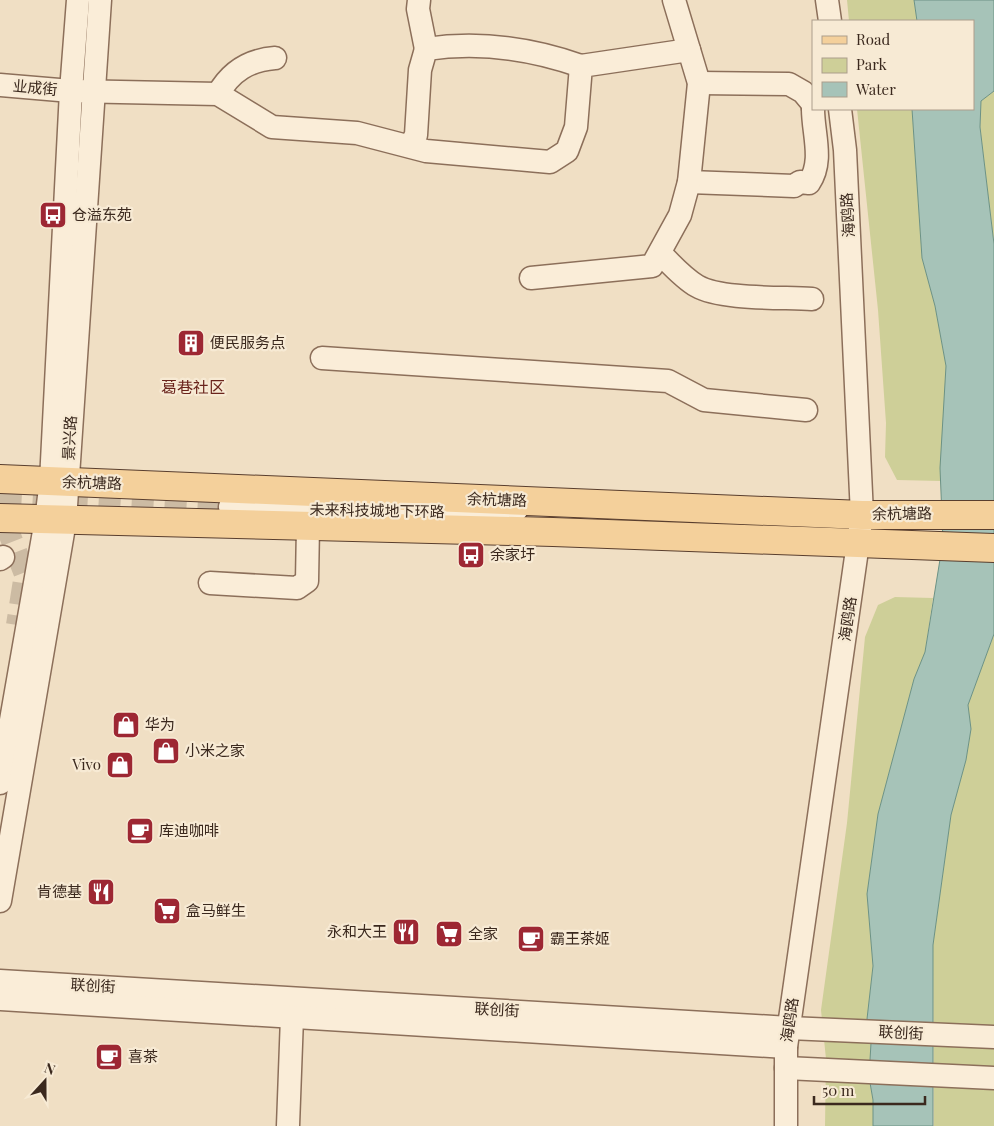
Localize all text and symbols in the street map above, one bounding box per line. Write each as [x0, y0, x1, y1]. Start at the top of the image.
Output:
legend [812, 20, 974, 110]
text: Road [856, 29, 890, 49]
text: Park [856, 54, 888, 74]
street label: 业成街 [12, 75, 58, 99]
text: Water [855, 79, 896, 99]
street label: 海鸥路 [836, 192, 858, 238]
bus stop icon: 仓溢东苑 [38, 200, 68, 230]
place label: 仓溢东苑 [72, 204, 132, 224]
building icon: 便民服务点 [176, 328, 206, 358]
place label: 便民服务点 [210, 332, 285, 352]
district label: 葛巷社区 [161, 376, 225, 397]
street label: 景兴路 [58, 415, 80, 461]
street label: 余杭塘路 [62, 471, 122, 493]
street label: 余杭塘路 [467, 488, 527, 510]
street label: 未来科技城地下环路 [309, 499, 445, 521]
street label: 余杭塘路 [872, 502, 932, 524]
bus stop icon: 余家圩 [456, 540, 486, 570]
place label: 余家圩 [490, 544, 535, 564]
street label: 海鸥路 [834, 595, 860, 643]
shop icon: 华为 [111, 710, 141, 740]
place label: 华为 [145, 714, 175, 734]
shop icon: 小米之家 [151, 736, 181, 766]
place label: 小米之家 [185, 740, 245, 760]
shop icon: Vivo [105, 750, 135, 780]
place label: Vivo [71, 754, 101, 774]
cafe icon: 库迪咖啡 [125, 816, 155, 846]
place label: 库迪咖啡 [159, 820, 219, 840]
restaurant icon: 肯德基 [86, 877, 116, 907]
place label: 肯德基 [37, 881, 82, 901]
supermarket icon: 盒马鲜生 [152, 896, 182, 926]
place label: 盒马鲜生 [186, 900, 246, 920]
restaurant icon: 永和大王 [391, 917, 421, 947]
supermarket icon: 全家 [434, 919, 464, 949]
place label: 永和大王 [327, 921, 387, 941]
place label: 全家 [468, 923, 498, 943]
cafe icon: 霸王茶姬 [516, 924, 546, 954]
place label: 霸王茶姬 [550, 928, 610, 948]
street label: 联创街 [70, 974, 116, 996]
street label: 海鸥路 [776, 996, 802, 1044]
street label: 联创街 [474, 998, 520, 1020]
street label: 联创街 [878, 1021, 924, 1043]
cafe icon: 喜茶 [94, 1042, 124, 1072]
place label: 喜茶 [128, 1046, 158, 1066]
north arrow [20, 1056, 70, 1106]
text: N [42, 1058, 58, 1079]
scale bar [814, 1074, 925, 1106]
text: 50 m [822, 1080, 855, 1100]

